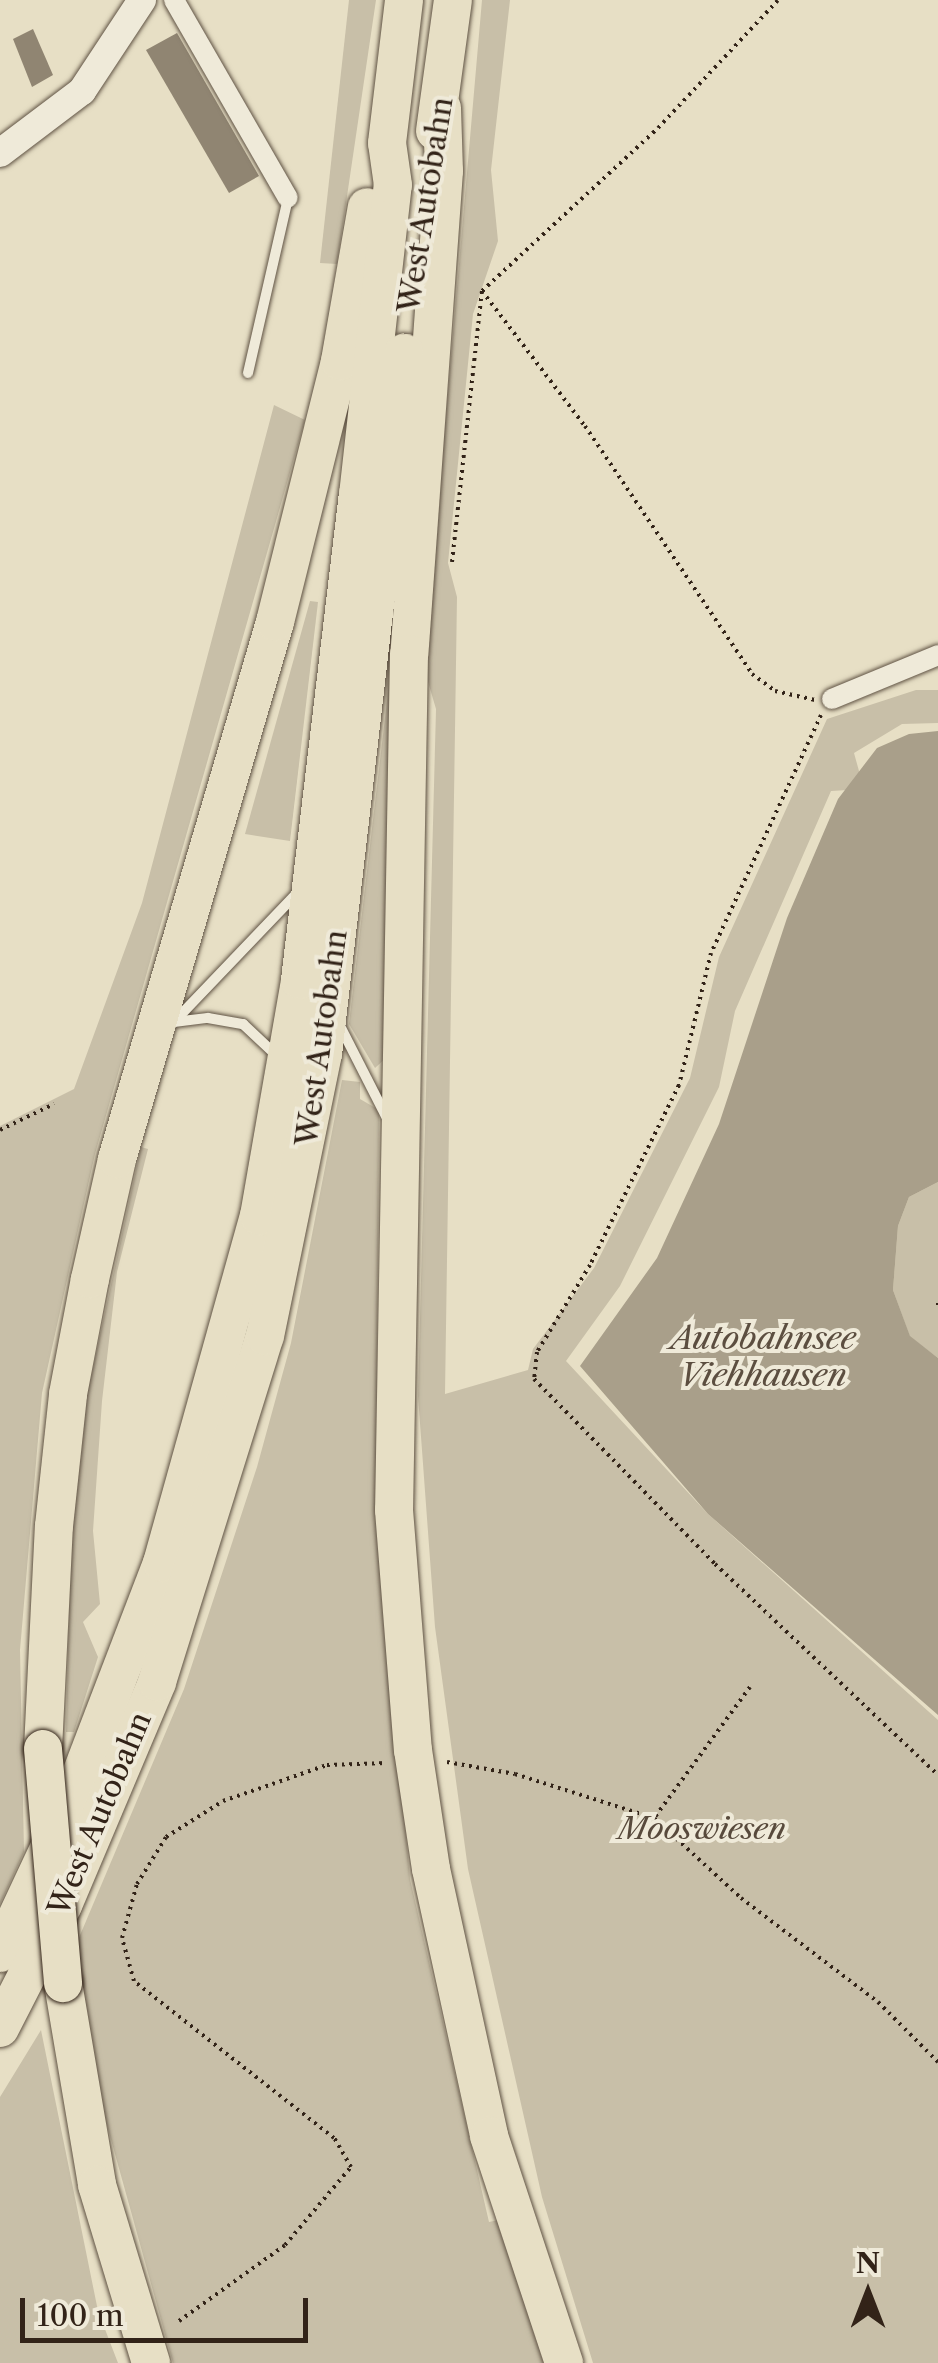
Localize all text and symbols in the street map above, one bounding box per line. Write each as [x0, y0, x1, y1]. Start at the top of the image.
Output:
street label: West Autobahn [391, 94, 461, 316]
street label: West Autobahn [289, 927, 355, 1149]
water label: Autobahnsee Viehhausen [670, 1320, 856, 1395]
street label: West Autobahn [41, 1706, 159, 1922]
park label: Mooswiesen [618, 1811, 786, 1847]
north arrow [818, 2243, 918, 2343]
text: N [856, 2246, 880, 2280]
scale bar [25, 2278, 312, 2340]
text: 100 m [37, 2297, 124, 2334]

